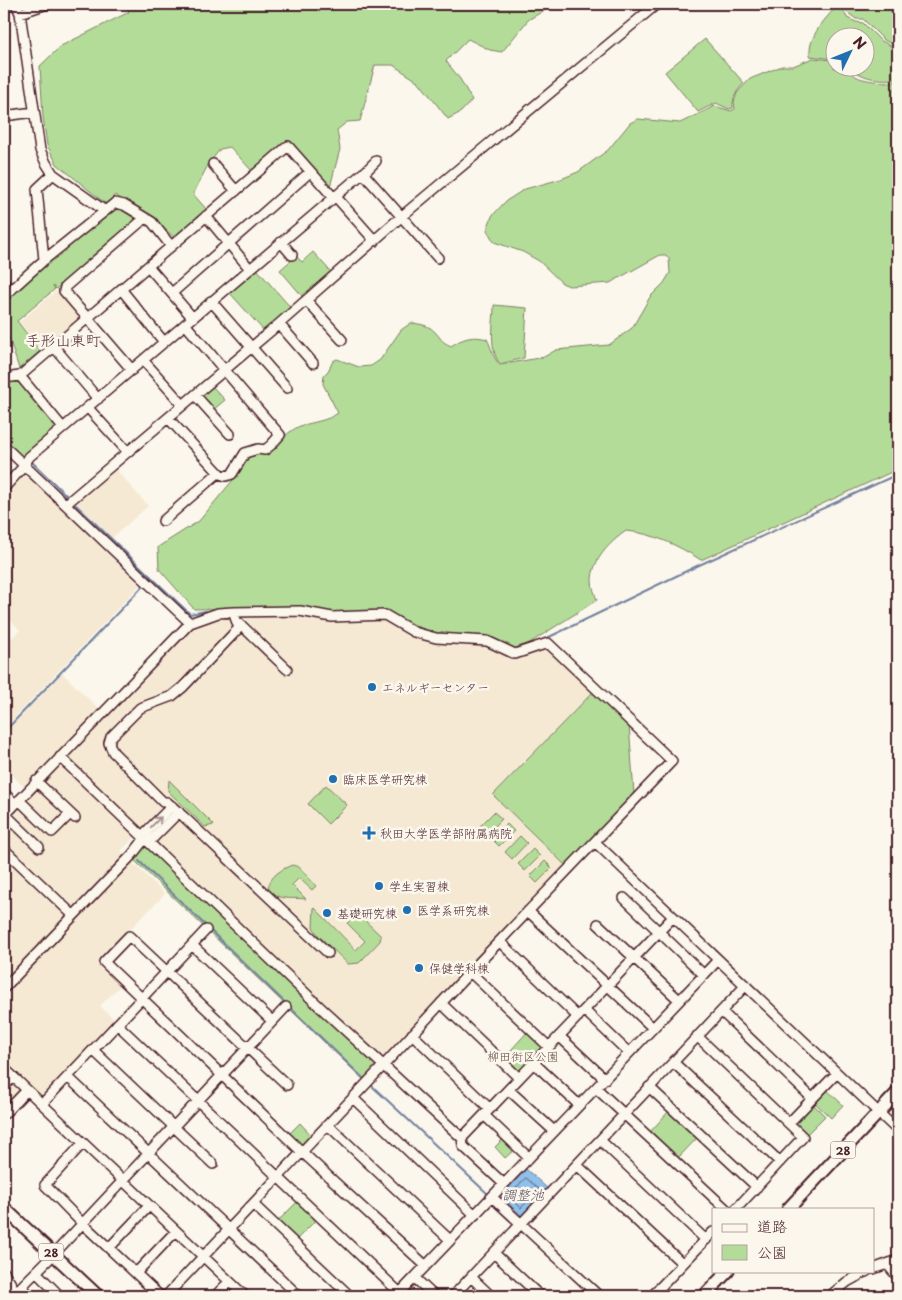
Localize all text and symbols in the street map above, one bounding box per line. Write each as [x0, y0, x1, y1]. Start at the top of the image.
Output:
north arrow [824, 28, 874, 78]
text: N [848, 32, 871, 54]
district label: 手形山東町 [25, 328, 101, 351]
place label: エネルギーセンター [382, 678, 489, 696]
marker: エネルギーセンター [366, 681, 378, 693]
place label: 臨床医学研究棟 [343, 770, 427, 788]
marker: 臨床医学研究棟 [327, 773, 339, 785]
one-way arrow [150, 816, 163, 828]
place label: 秋田大学医学部附属病院 [380, 824, 512, 842]
marker: 秋田大学医学部附属病院 [362, 826, 376, 840]
place label: 学生実習棟 [389, 877, 449, 895]
marker: 学生実習棟 [373, 880, 385, 892]
place label: 医学系研究棟 [417, 901, 489, 919]
place label: 基礎研究棟 [337, 904, 397, 922]
marker: 医学系研究棟 [401, 904, 413, 916]
marker: 基礎研究棟 [321, 907, 333, 919]
place label: 保健学科棟 [429, 959, 489, 977]
marker: 保健学科棟 [413, 962, 425, 974]
park label: 柳田街区公園 [487, 1047, 559, 1065]
road number: 28 [830, 1142, 856, 1158]
water label: 調整池 [502, 1184, 545, 1205]
legend [712, 1208, 874, 1272]
text: 道路 [757, 1214, 787, 1237]
text: 公園 [757, 1240, 787, 1263]
road number: 28 [38, 1244, 64, 1260]

